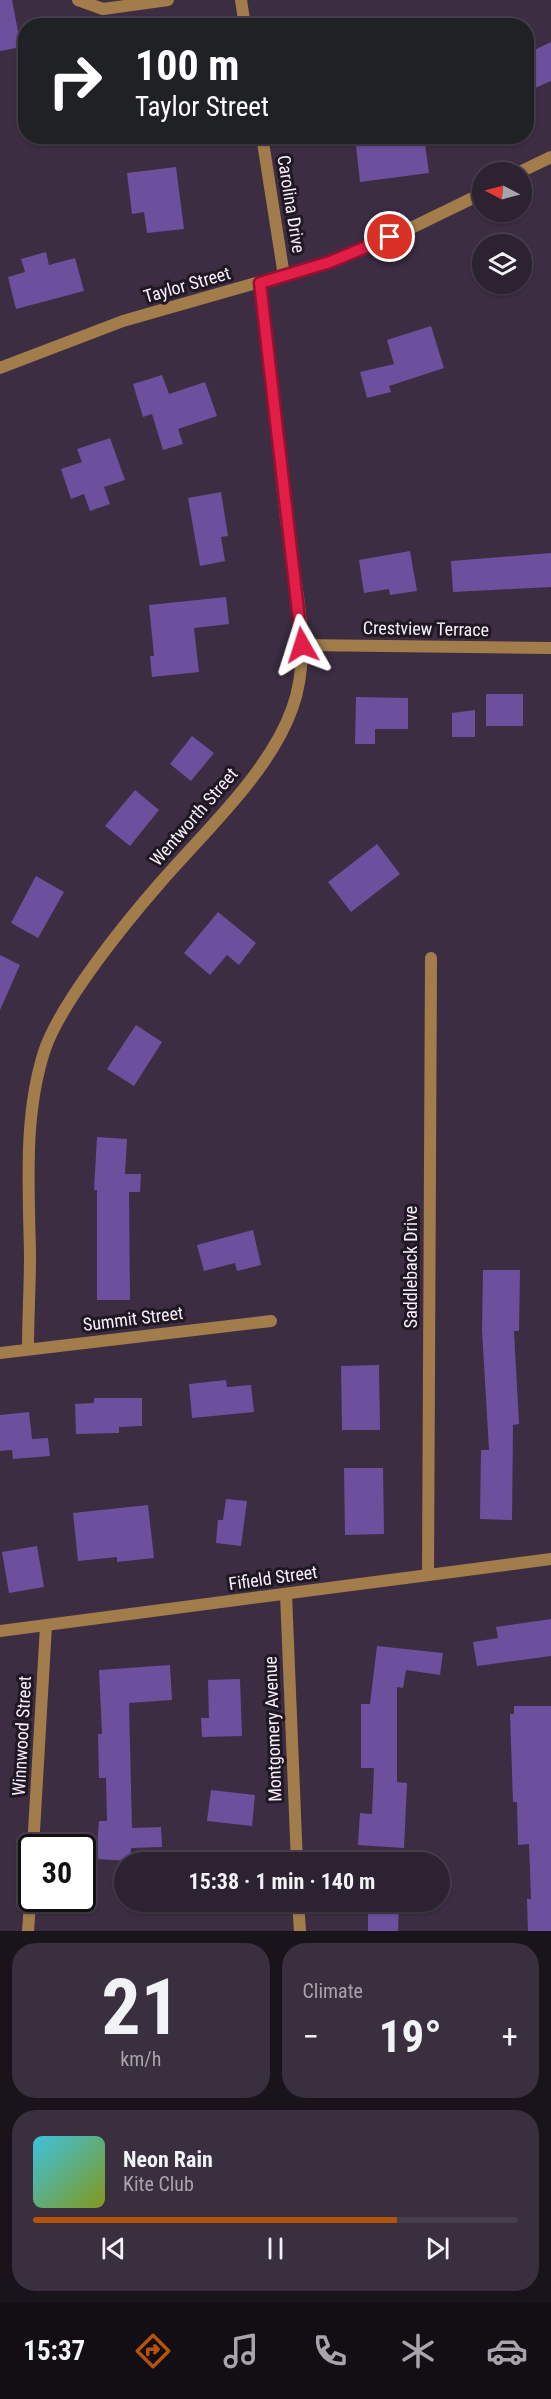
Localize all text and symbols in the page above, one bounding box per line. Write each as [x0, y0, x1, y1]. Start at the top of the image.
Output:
text: 100 m [135, 41, 240, 90]
icon: right [36, 42, 114, 120]
text: Taylor Street [135, 91, 269, 123]
street label: Carolina Drive [273, 153, 310, 254]
north arrow [472, 162, 532, 222]
map controls [472, 162, 532, 294]
pin [364, 211, 415, 262]
icon: arrive [373, 220, 406, 253]
button: layers [472, 234, 532, 294]
street label: Taylor Street [141, 262, 233, 307]
position arrow [270, 613, 334, 677]
street label: Crestview Terrace [363, 617, 489, 640]
street label: Wentworth Street [145, 763, 242, 870]
street label: Saddleback Drive [400, 1206, 421, 1328]
street label: Summit Street [82, 1302, 184, 1335]
street label: Fifield Street [227, 1561, 319, 1594]
street label: Montgomery Avenue [259, 1656, 286, 1802]
street label: Winnwood Street [8, 1675, 35, 1797]
speed limit sign: 30 [18, 1834, 96, 1912]
text: 15:38 · 1 min · 140 m [189, 1869, 375, 1894]
text: 21 [101, 1962, 180, 2053]
text: Climate [303, 1979, 363, 2003]
text: 19° [379, 2010, 442, 2063]
text: − [303, 2017, 319, 2056]
text: + [502, 2017, 518, 2056]
text: km/h [120, 2047, 161, 2071]
text: Neon Rain [123, 2147, 213, 2172]
text: Kite Club [123, 2172, 194, 2196]
icon: previous [97, 2232, 130, 2265]
icon: pause [259, 2232, 292, 2265]
icon: next [421, 2232, 454, 2265]
icon: directions [132, 2330, 174, 2372]
icon: music [220, 2330, 262, 2372]
icon: phone [309, 2330, 351, 2372]
icon: climate [397, 2330, 439, 2372]
icon: car [486, 2330, 528, 2372]
text: 15:37 [23, 2335, 85, 2367]

